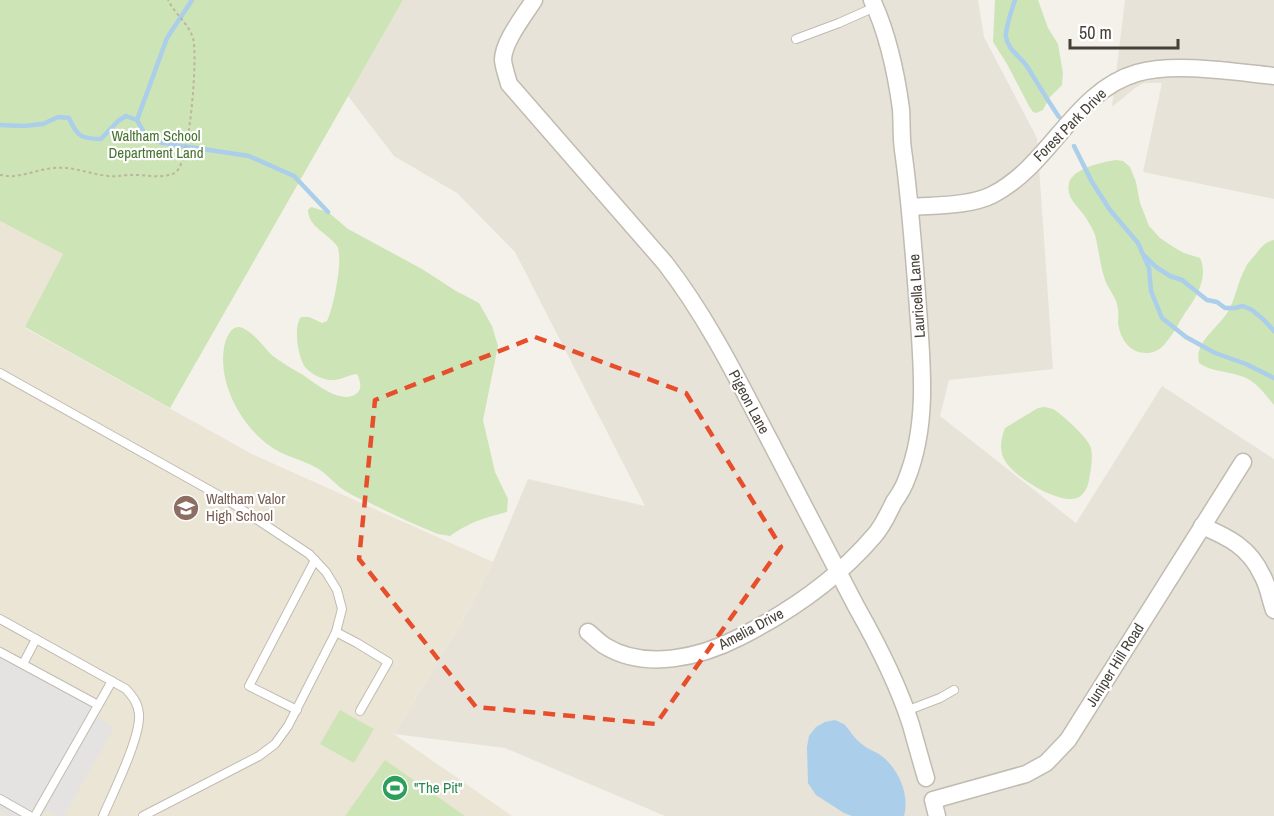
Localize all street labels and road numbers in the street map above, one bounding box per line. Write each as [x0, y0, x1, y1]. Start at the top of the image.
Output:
street label: Forest Park Drive [1028, 83, 1111, 166]
street label: Lauricella Lane [903, 253, 930, 339]
street label: Pigeon Lane [724, 366, 775, 438]
street label: Amelia Drive [714, 603, 787, 655]
street label: Juniper Hill Road [1080, 619, 1149, 711]

